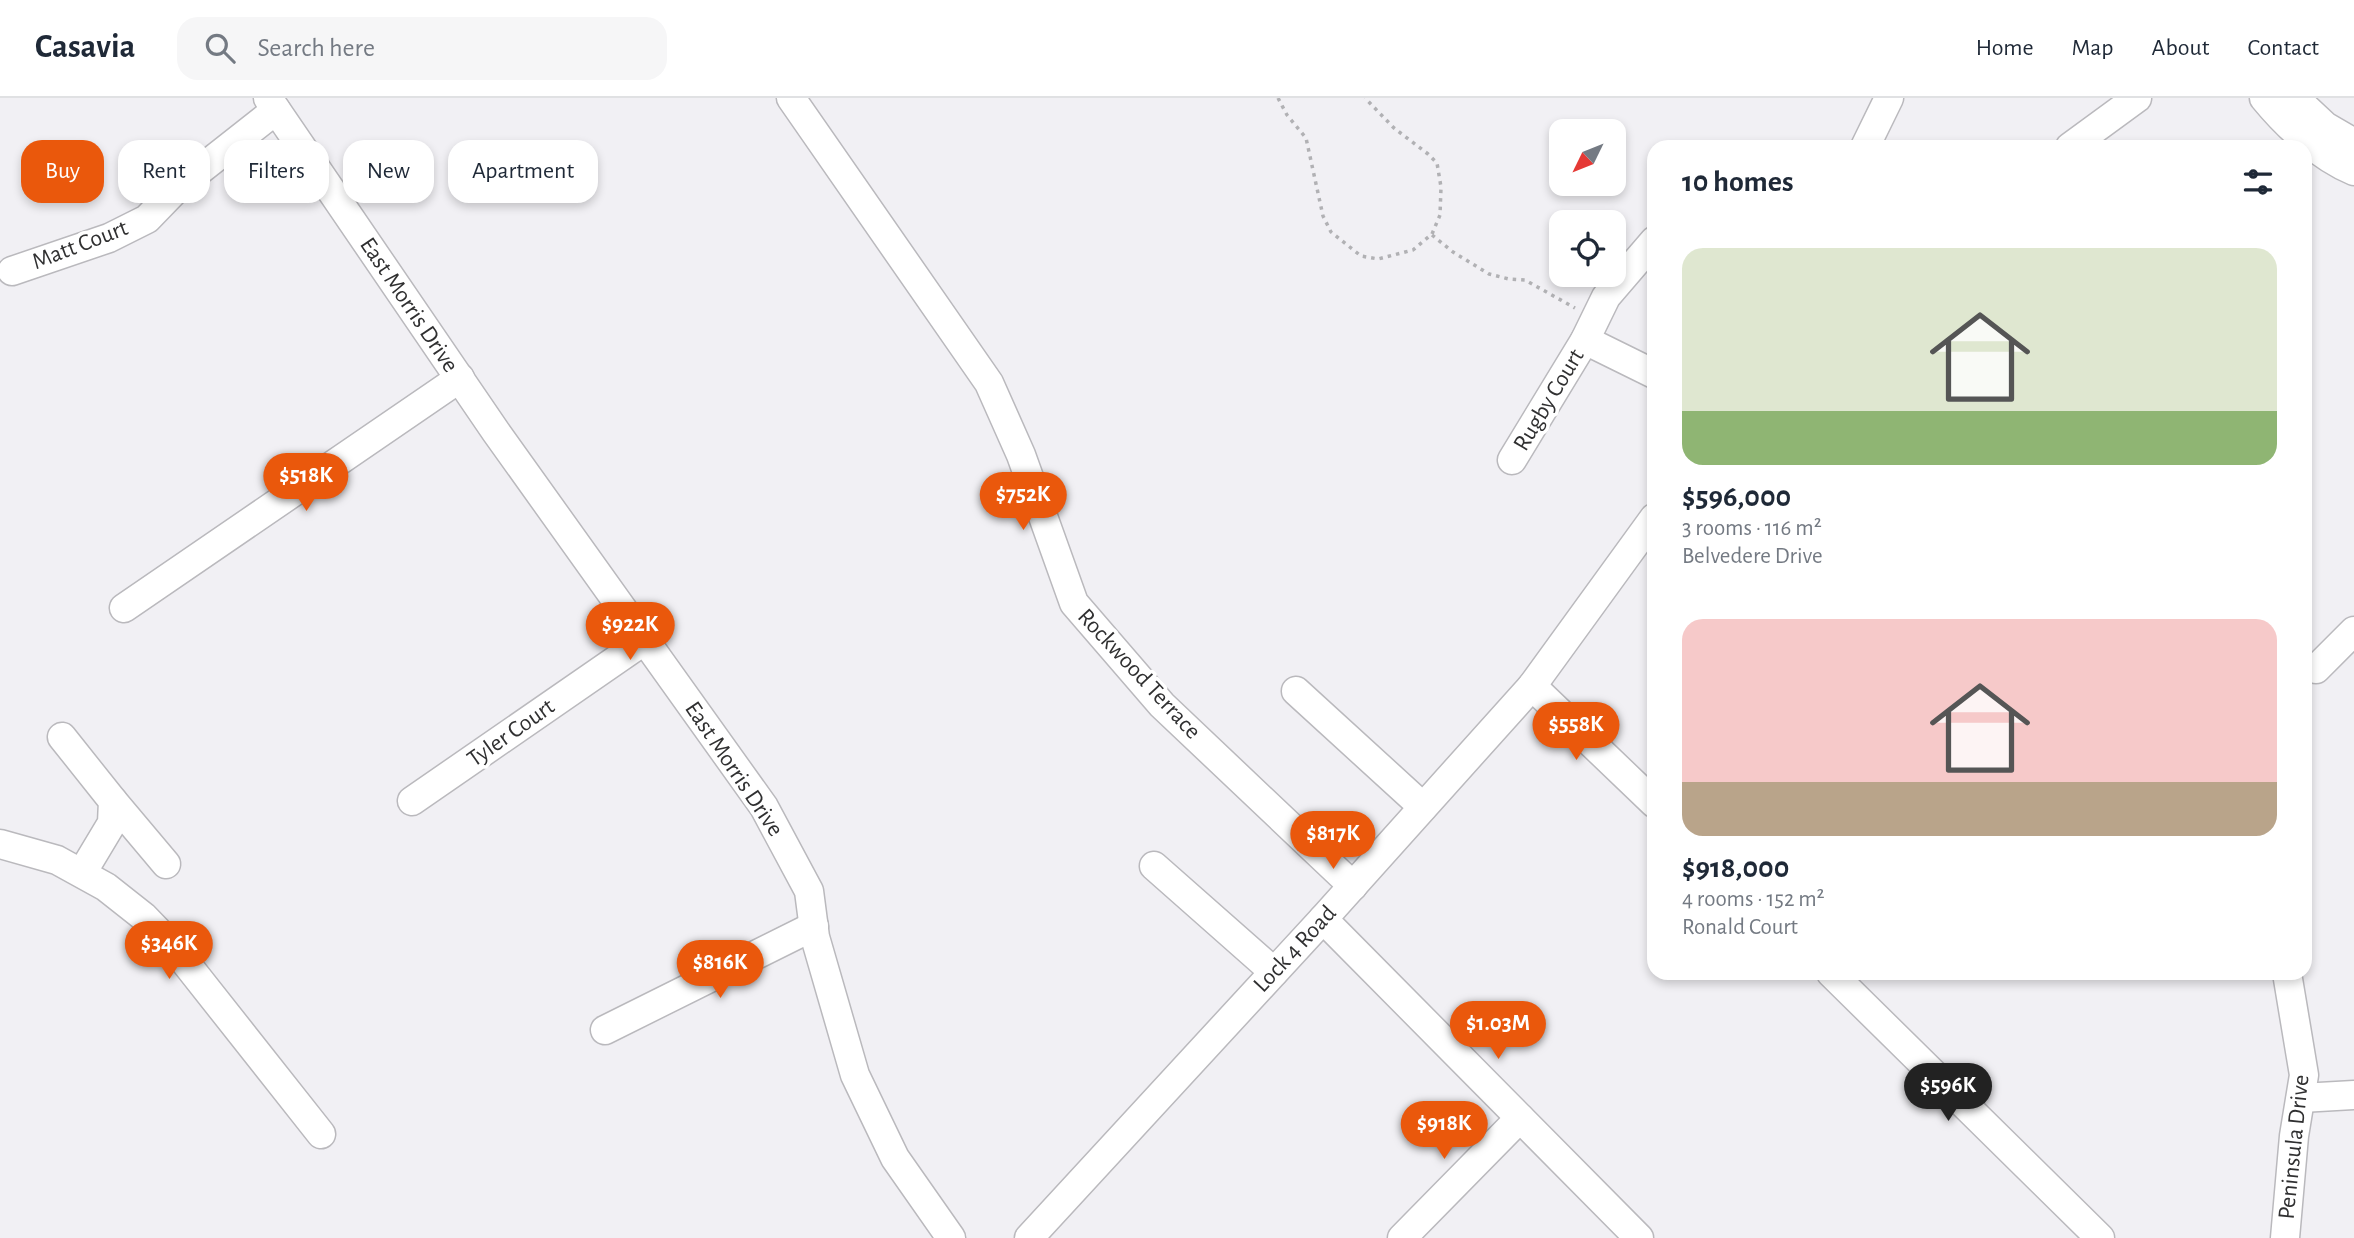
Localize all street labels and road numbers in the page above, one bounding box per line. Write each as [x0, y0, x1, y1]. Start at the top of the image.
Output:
street label: Matt Court [29, 216, 131, 274]
street label: East Morris Drive [355, 233, 463, 377]
street label: Rugby Court [1509, 345, 1589, 455]
street label: Rockwood Terrace [1073, 604, 1205, 744]
street label: Tyler Court [463, 694, 559, 772]
street label: East Morris Drive [680, 697, 788, 841]
street label: Lock 4 Road [1249, 901, 1341, 997]
street label: Peninsula Drive [2274, 1074, 2314, 1220]

